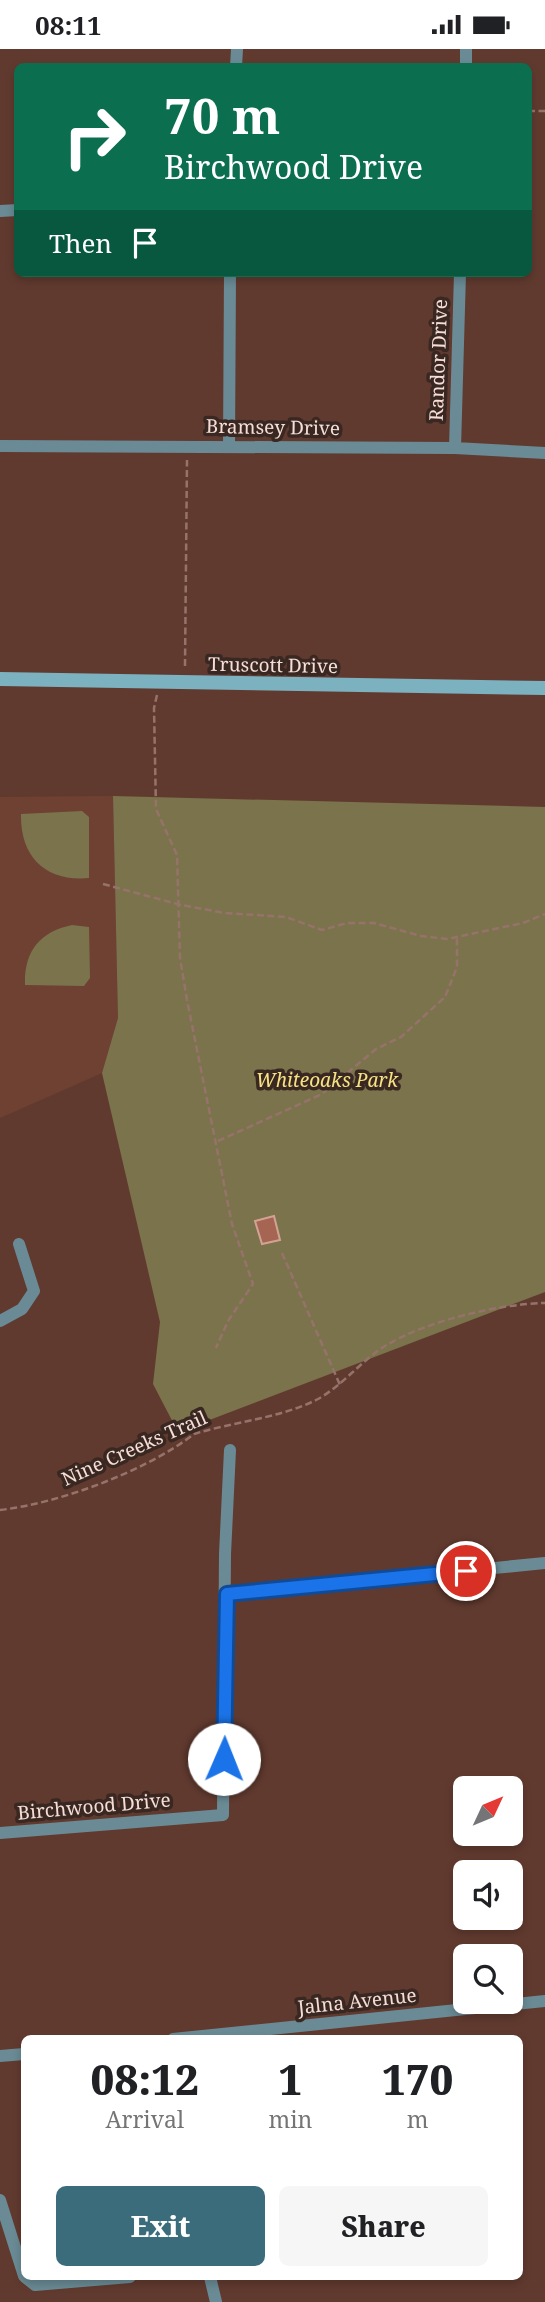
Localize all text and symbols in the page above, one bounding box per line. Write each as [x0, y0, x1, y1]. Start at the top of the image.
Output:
text: 08:11 [35, 7, 102, 43]
text: 70 m [164, 82, 280, 148]
icon: right [49, 91, 140, 182]
text: Birchwood Drive [164, 145, 423, 188]
icon: arrive [126, 224, 164, 262]
text: Then [49, 225, 112, 261]
street label: Randor Drive [423, 299, 453, 421]
street label: Bramsey Drive [206, 413, 340, 441]
street label: Truscott Drive [208, 651, 338, 679]
park label: Whiteoaks Park [256, 1067, 399, 1093]
street label: Nine Creeks Trail [57, 1404, 211, 1492]
pin [436, 1541, 496, 1601]
icon: arrive [447, 1552, 485, 1590]
position arrow [187, 1722, 261, 1796]
north arrow [453, 1776, 523, 1846]
map controls [453, 1776, 523, 2014]
street label: Birchwood Drive [16, 1786, 172, 1826]
button: sound [453, 1860, 523, 1930]
button: search [453, 1944, 523, 2014]
street label: Jalna Avenue [295, 1982, 418, 2020]
text: 08:12 [91, 2050, 199, 2107]
text: 1 [279, 2050, 302, 2107]
text: 170 [382, 2050, 453, 2107]
text: Arrival [105, 2103, 184, 2135]
text: min [268, 2103, 312, 2135]
text: m [407, 2103, 429, 2135]
button: Exit [56, 2186, 265, 2266]
button: Share [279, 2186, 488, 2266]

